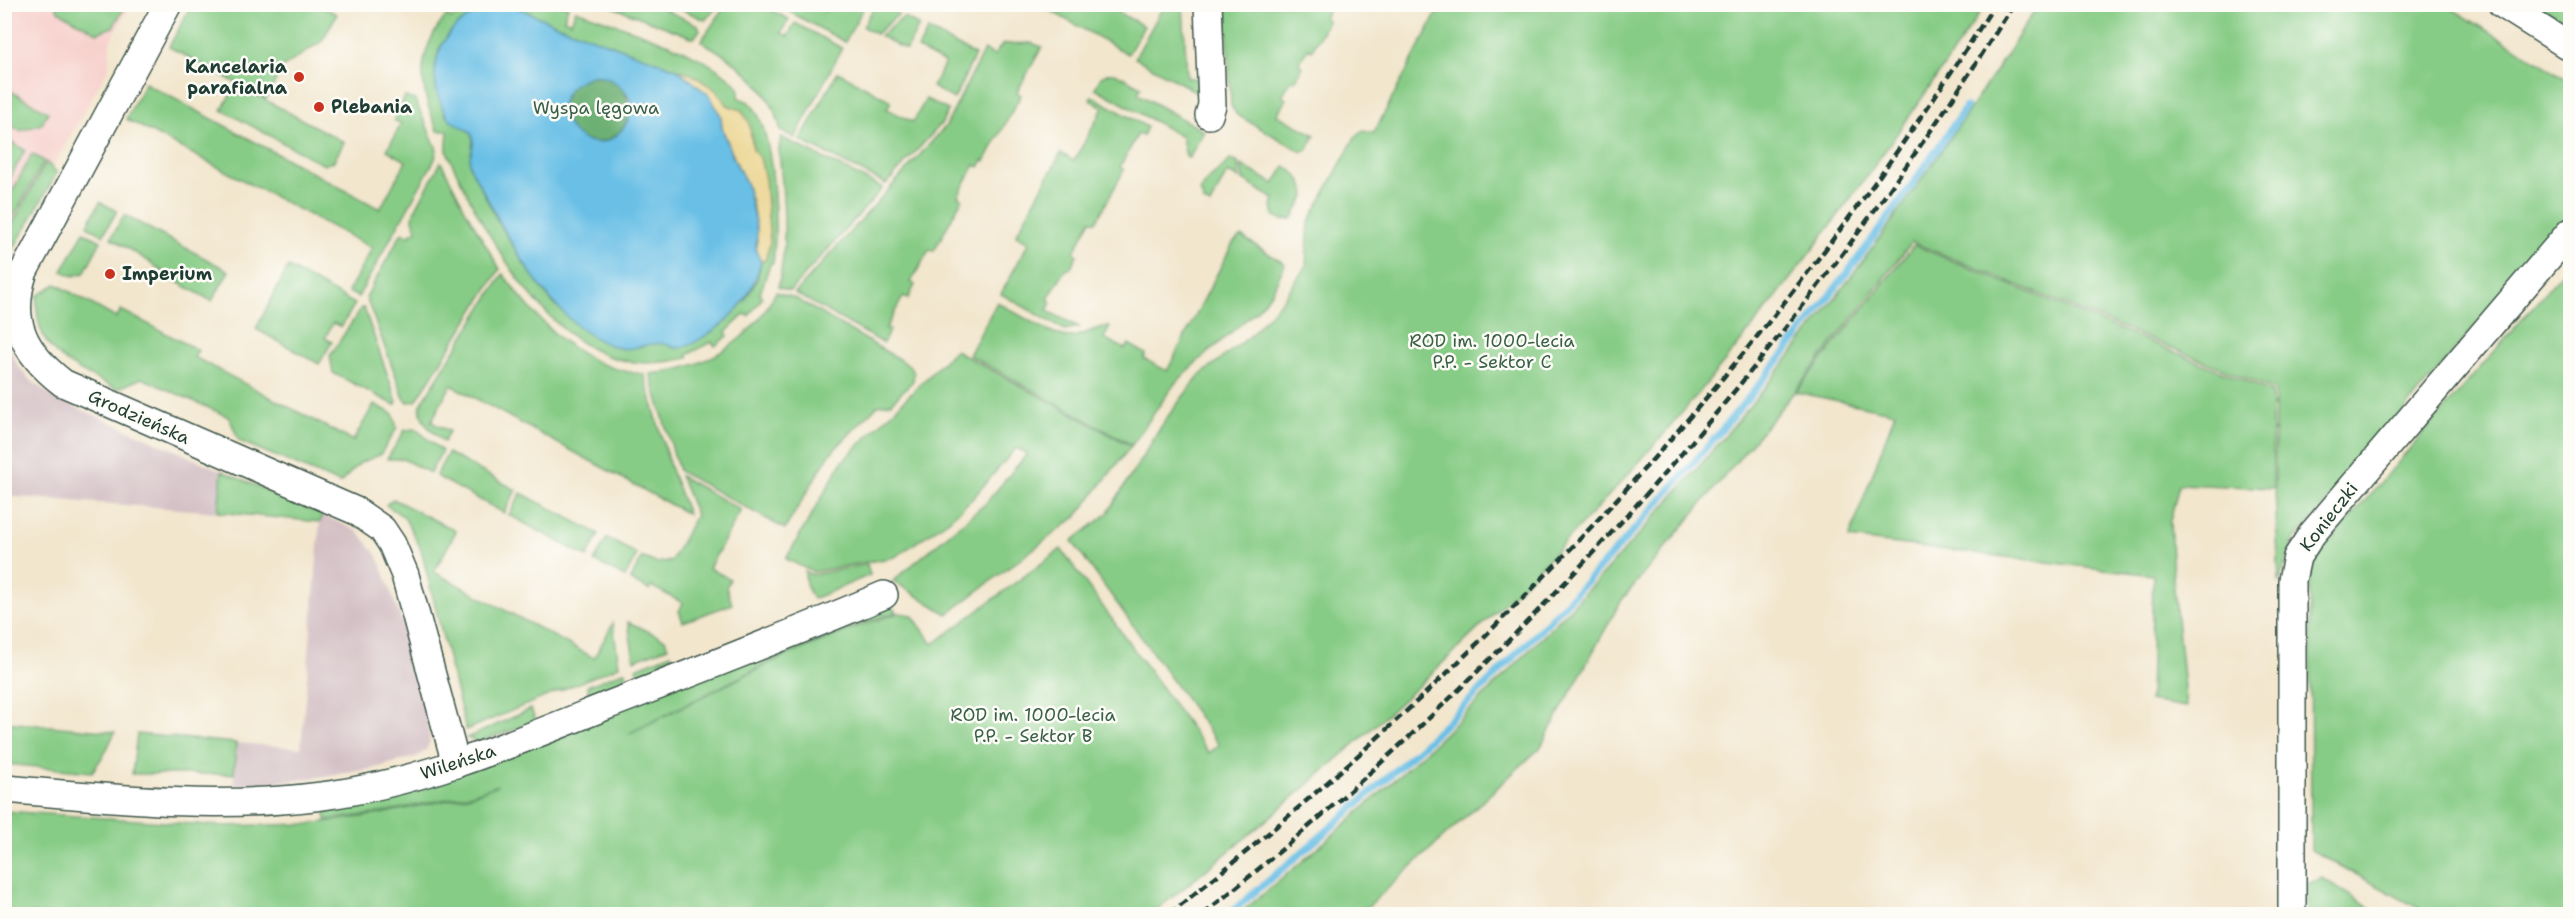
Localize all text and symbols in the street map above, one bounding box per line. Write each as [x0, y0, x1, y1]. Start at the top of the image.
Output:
place label: Kancelaria parafialna [185, 55, 288, 100]
marker: Kancelaria parafialna [292, 70, 306, 84]
place label: Plebania [331, 95, 413, 119]
park label: Wyspa lęgowa [533, 96, 659, 120]
marker: Plebania [312, 100, 326, 114]
place label: Imperium [122, 262, 213, 286]
marker: Imperium [103, 267, 117, 281]
park label: ROD im. 1000-lecia P.P. - Sektor C [1409, 329, 1575, 374]
street label: Grodzieńska [84, 384, 194, 450]
street label: Konieczki [2294, 477, 2364, 557]
park label: ROD im. 1000-lecia P.P. - Sektor B [950, 703, 1116, 748]
street label: Wileńska [417, 739, 499, 785]

